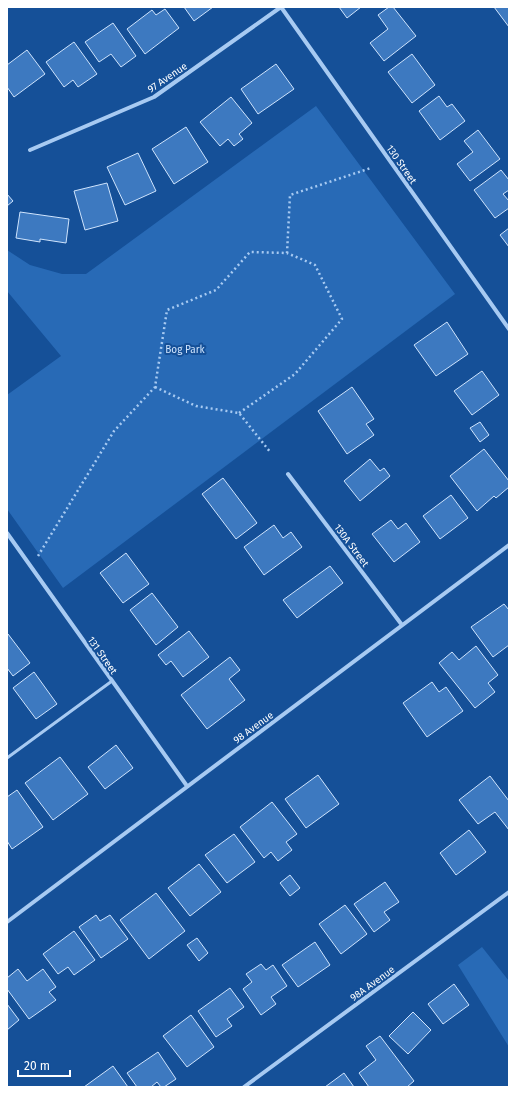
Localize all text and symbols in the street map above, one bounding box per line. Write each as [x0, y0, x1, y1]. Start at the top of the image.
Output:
street label: 97 Avenue [145, 60, 190, 95]
street label: 130 Street [383, 143, 419, 187]
park label: Bog Park [165, 344, 206, 356]
street label: 130A Street [331, 522, 371, 570]
street label: 131 Street [85, 634, 120, 677]
street label: 98 Avenue [231, 709, 276, 746]
street label: 98A Avenue [348, 964, 397, 1004]
scale bar [18, 1052, 70, 1078]
text: 20 m [24, 1059, 50, 1073]

